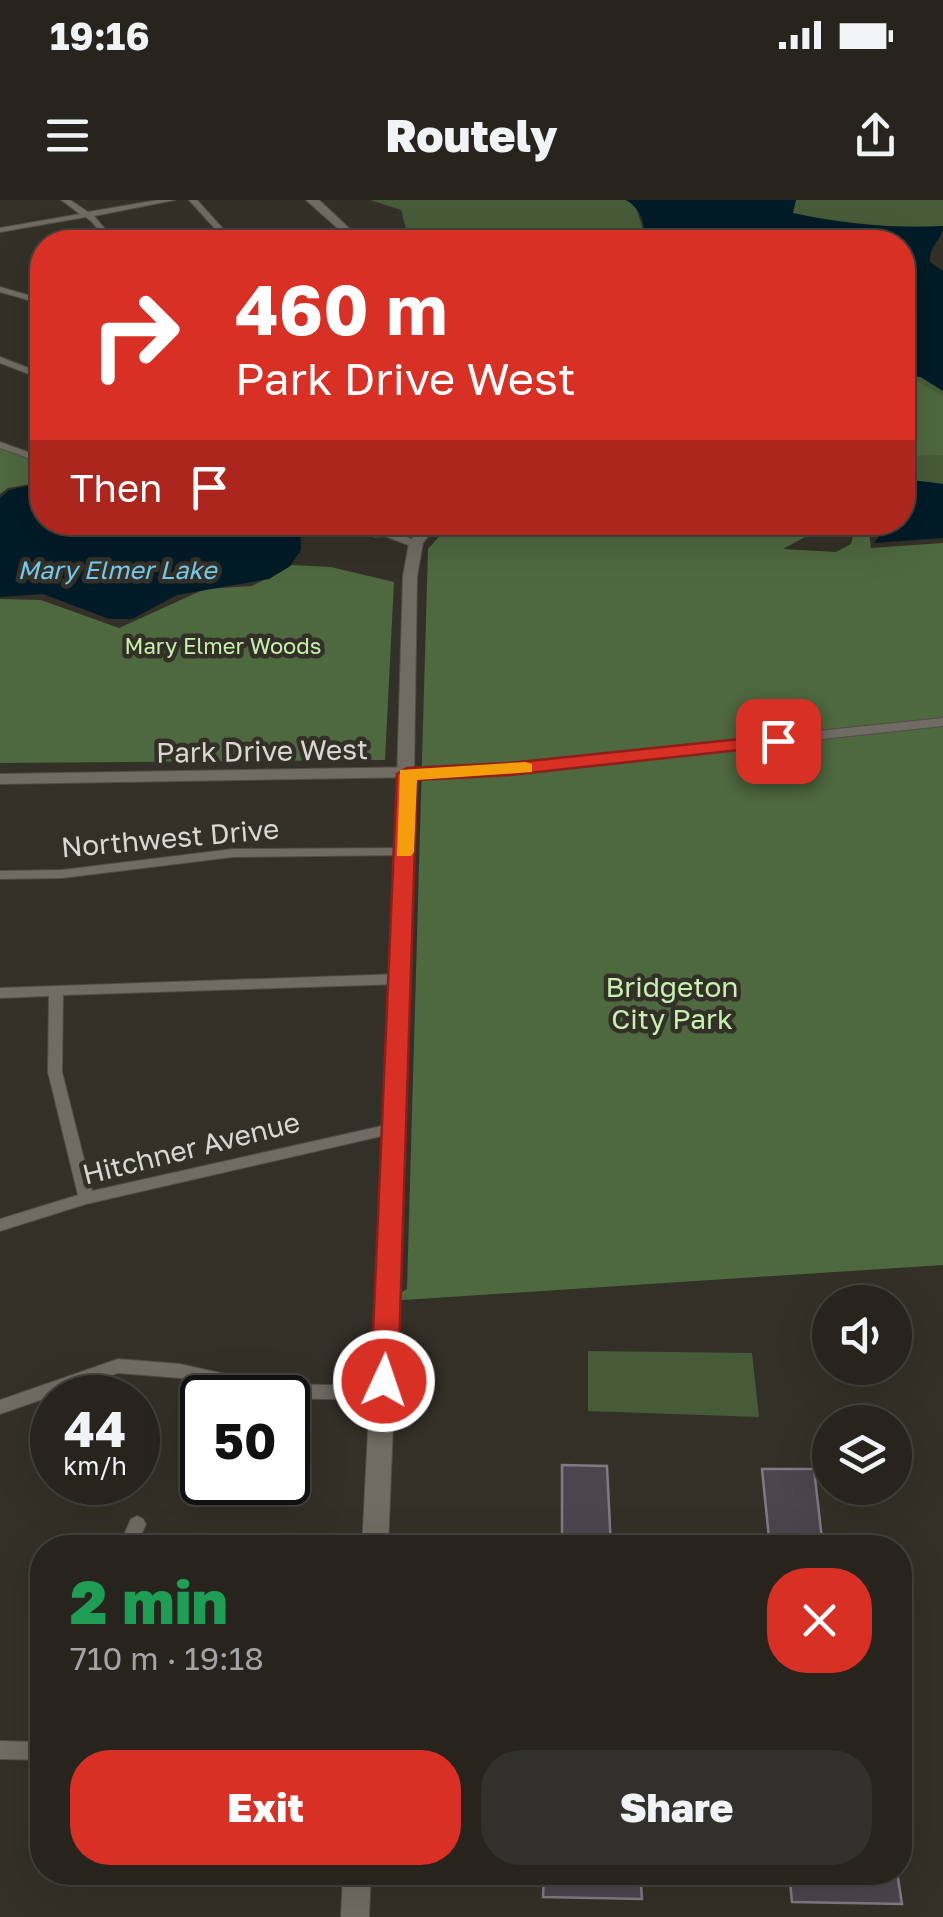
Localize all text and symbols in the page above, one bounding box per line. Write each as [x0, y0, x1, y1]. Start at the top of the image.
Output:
text: 19:16 [50, 13, 150, 58]
icon: menu [40, 108, 95, 163]
text: Routely [385, 108, 558, 162]
icon: share [848, 108, 903, 163]
text: 460 m [235, 266, 447, 350]
icon: right [70, 270, 200, 400]
text: Park Drive West [235, 351, 576, 405]
icon: arrive [182, 460, 237, 515]
text: Then [70, 465, 162, 510]
water label: Mary Elmer Lake [17, 554, 218, 585]
park label: Mary Elmer Woods [124, 632, 322, 659]
pin [736, 699, 821, 784]
icon: arrive [751, 714, 806, 769]
street label: Park Drive West [156, 732, 368, 769]
street label: Northwest Drive [60, 812, 280, 863]
park label: Bridgeton City Park [605, 970, 739, 1035]
street label: Hitchner Avenue [79, 1105, 303, 1190]
map controls [812, 1285, 912, 1505]
button: sound [812, 1285, 912, 1385]
position arrow [332, 1329, 436, 1433]
speed limit sign: 50 [180, 1375, 310, 1505]
text: 44 [64, 1398, 126, 1458]
button: layers [812, 1405, 912, 1505]
text: km/h [63, 1450, 127, 1481]
text: 2 min [70, 1565, 228, 1637]
button: close [767, 1568, 872, 1673]
text: 710 m · 19:18 [70, 1639, 264, 1677]
button: Exit [70, 1750, 461, 1865]
button: Share [481, 1750, 872, 1865]

